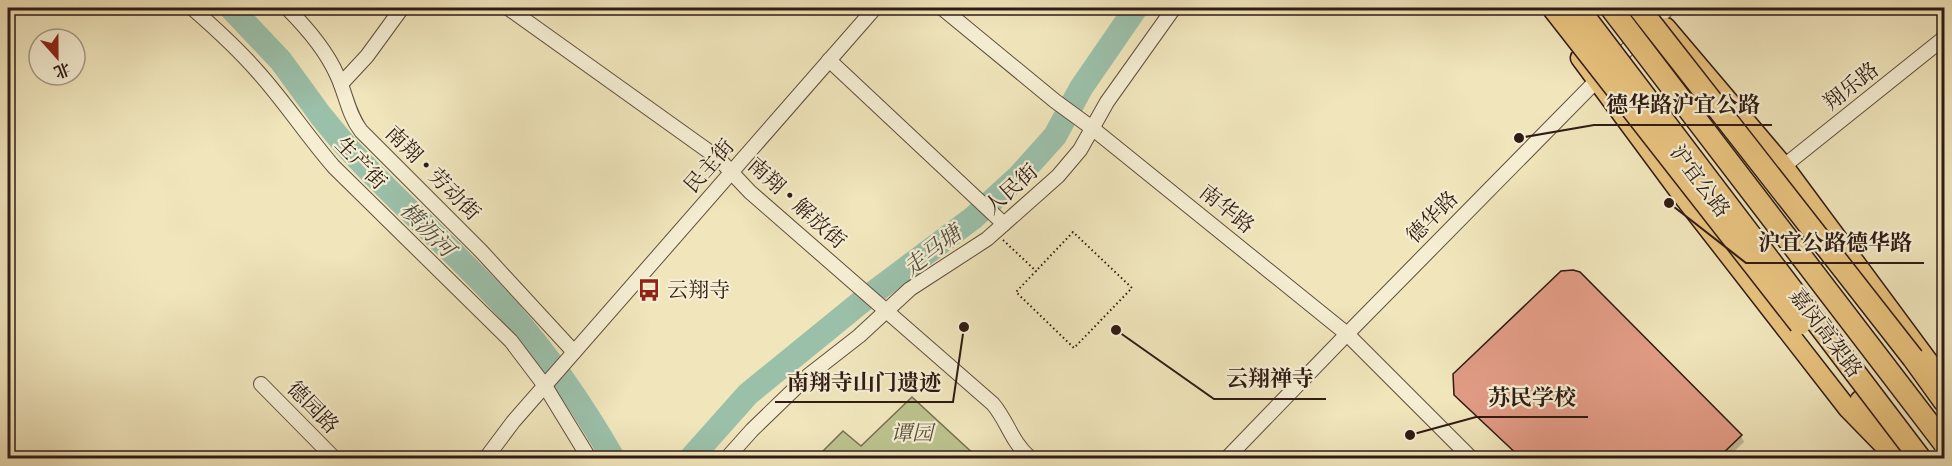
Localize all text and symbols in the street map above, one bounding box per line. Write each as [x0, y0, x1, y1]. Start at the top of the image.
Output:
north arrow [27, 27, 87, 87]
street label: 翔乐路 [1818, 56, 1885, 117]
text: 北 [51, 57, 73, 83]
callout: 德华路沪宜公路 [1594, 85, 1772, 125]
text: 德华路沪宜公路 [1606, 90, 1760, 120]
street label: 南翔 • 劳动街 [379, 119, 487, 227]
street label: 生产街 [328, 131, 393, 196]
street label: 民主街 [678, 133, 741, 200]
street label: 沪宜公路 [1663, 139, 1736, 224]
street label: 南翔 • 解放街 [741, 151, 852, 255]
street label: 人民街 [978, 158, 1044, 221]
street label: 南华路 [1193, 178, 1260, 240]
street label: 德华路 [1400, 185, 1465, 250]
water label: 横沥河 [393, 196, 464, 266]
water label: 走马塘 [897, 217, 970, 283]
callout: 沪宜公路德华路 [1746, 223, 1924, 263]
text: 沪宜公路德华路 [1758, 228, 1912, 258]
place label: 云翔寺 [667, 276, 730, 305]
bus stop icon: 云翔寺 [636, 277, 662, 303]
street label: 嘉闵高架路 [1782, 283, 1869, 384]
callout: 云翔禅寺 [1214, 359, 1326, 399]
callout: 南翔寺山门遗迹 [775, 362, 953, 402]
text: 云翔禅寺 [1226, 364, 1314, 394]
text: 南翔寺山门遗迹 [787, 368, 941, 398]
street label: 德园路 [280, 375, 345, 440]
callout: 苏民学校 [1476, 377, 1588, 417]
text: 苏民学校 [1488, 383, 1576, 413]
park label: 谭园 [891, 419, 936, 448]

